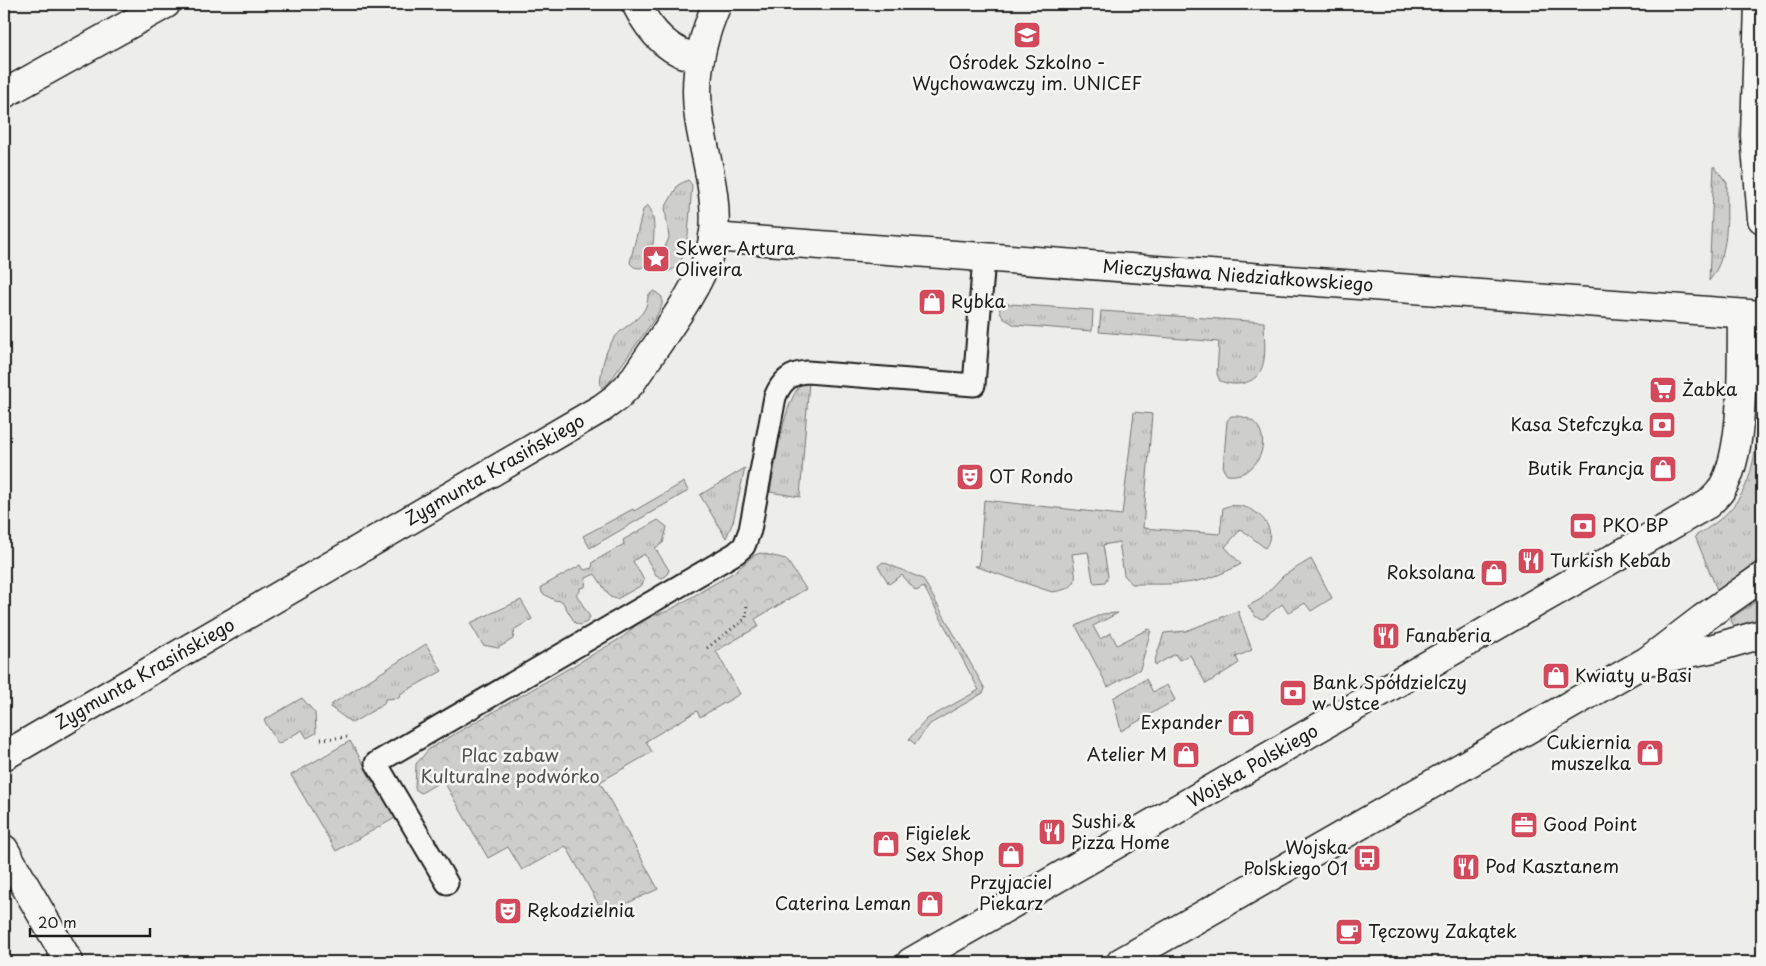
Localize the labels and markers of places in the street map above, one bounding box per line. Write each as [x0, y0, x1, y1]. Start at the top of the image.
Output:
school or university icon: Ośrodek Szkolno - Wychowawczy im. UNICEF [1012, 20, 1042, 50]
place label: Ośrodek Szkolno - Wychowawczy im. UNICEF [912, 48, 1142, 96]
place label: Skwer Artura Oliveira [675, 234, 795, 282]
place icon: Skwer Artura Oliveira [641, 244, 671, 274]
shop icon: Rybka [917, 287, 947, 317]
place label: Rybka [951, 287, 1006, 314]
supermarket icon: Żabka [1648, 375, 1678, 405]
place label: Żabka [1682, 375, 1738, 402]
place label: Kasa Stefczyka [1510, 410, 1644, 437]
bank icon: Kasa Stefczyka [1647, 410, 1677, 440]
place label: Butik Francja [1527, 454, 1645, 481]
shop icon: Butik Francja [1648, 454, 1678, 484]
theatre icon: OT Rondo [955, 462, 985, 492]
place label: OT Rondo [989, 462, 1073, 489]
bank icon: PKO BP [1568, 511, 1598, 541]
place label: PKO BP [1602, 511, 1668, 538]
restaurant icon: Turkish Kebab [1516, 546, 1546, 576]
place label: Turkish Kebab [1550, 546, 1671, 573]
place label: Roksolana [1387, 558, 1476, 585]
shop icon: Roksolana [1479, 558, 1509, 588]
restaurant icon: Fanaberia [1371, 621, 1401, 651]
place label: Fanaberia [1405, 621, 1492, 648]
shop icon: Kwiaty u Basi [1541, 661, 1571, 691]
place label: Kwiaty u Basi [1575, 661, 1692, 688]
place label: Bank Spółdzielczy w Ustce [1312, 668, 1467, 716]
bank icon: Bank Spółdzielczy w Ustce [1278, 678, 1308, 708]
place label: Expander [1140, 708, 1223, 735]
shop icon: Expander [1226, 708, 1256, 738]
place label: Cukiernia muszelka [1546, 728, 1632, 776]
shop icon: Cukiernia muszelka [1635, 738, 1665, 768]
place label: Atelier M [1087, 740, 1167, 767]
shop icon: Atelier M [1171, 740, 1201, 770]
place label: Sushi & Pizza Home [1071, 807, 1170, 855]
office icon: Good Point [1509, 810, 1539, 840]
place label: Good Point [1543, 810, 1637, 837]
restaurant icon: Sushi & Pizza Home [1037, 817, 1067, 847]
place label: Figielek Sex Shop [905, 819, 984, 867]
shop icon: Figielek Sex Shop [871, 829, 901, 859]
place label: Wojska Polskiego 01 [1243, 833, 1349, 881]
shop icon: Przyjaciel Piekarz [996, 840, 1026, 870]
bus stop icon: Wojska Polskiego 01 [1352, 843, 1382, 873]
restaurant icon: Pod Kasztanem [1451, 852, 1481, 882]
place label: Pod Kasztanem [1485, 852, 1619, 879]
place label: Przyjaciel Piekarz [970, 868, 1052, 916]
place label: Caterina Leman [775, 889, 911, 916]
shop icon: Caterina Leman [915, 889, 945, 919]
theatre icon: Rękodzielnia [493, 896, 523, 926]
place label: Rękodzielnia [527, 896, 635, 923]
cafe icon: Tęczowy Zakątek [1334, 917, 1364, 947]
place label: Tęczowy Zakątek [1368, 917, 1517, 944]

